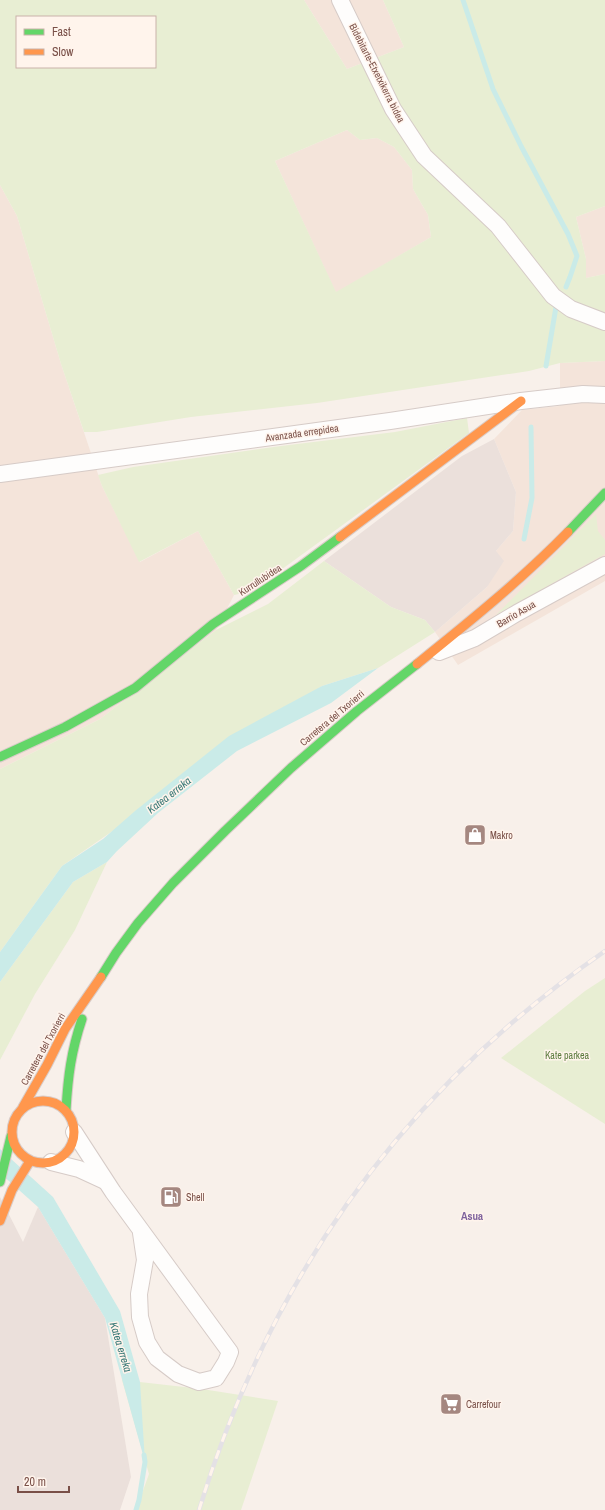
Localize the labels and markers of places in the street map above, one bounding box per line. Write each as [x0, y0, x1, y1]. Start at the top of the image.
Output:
shop icon: Makro [462, 822, 488, 848]
place label: Makro [490, 829, 513, 842]
fuel station icon: Shell [158, 1184, 184, 1210]
place label: Shell [186, 1191, 204, 1204]
supermarket icon: Carrefour [438, 1391, 464, 1417]
place label: Carrefour [466, 1398, 501, 1411]

